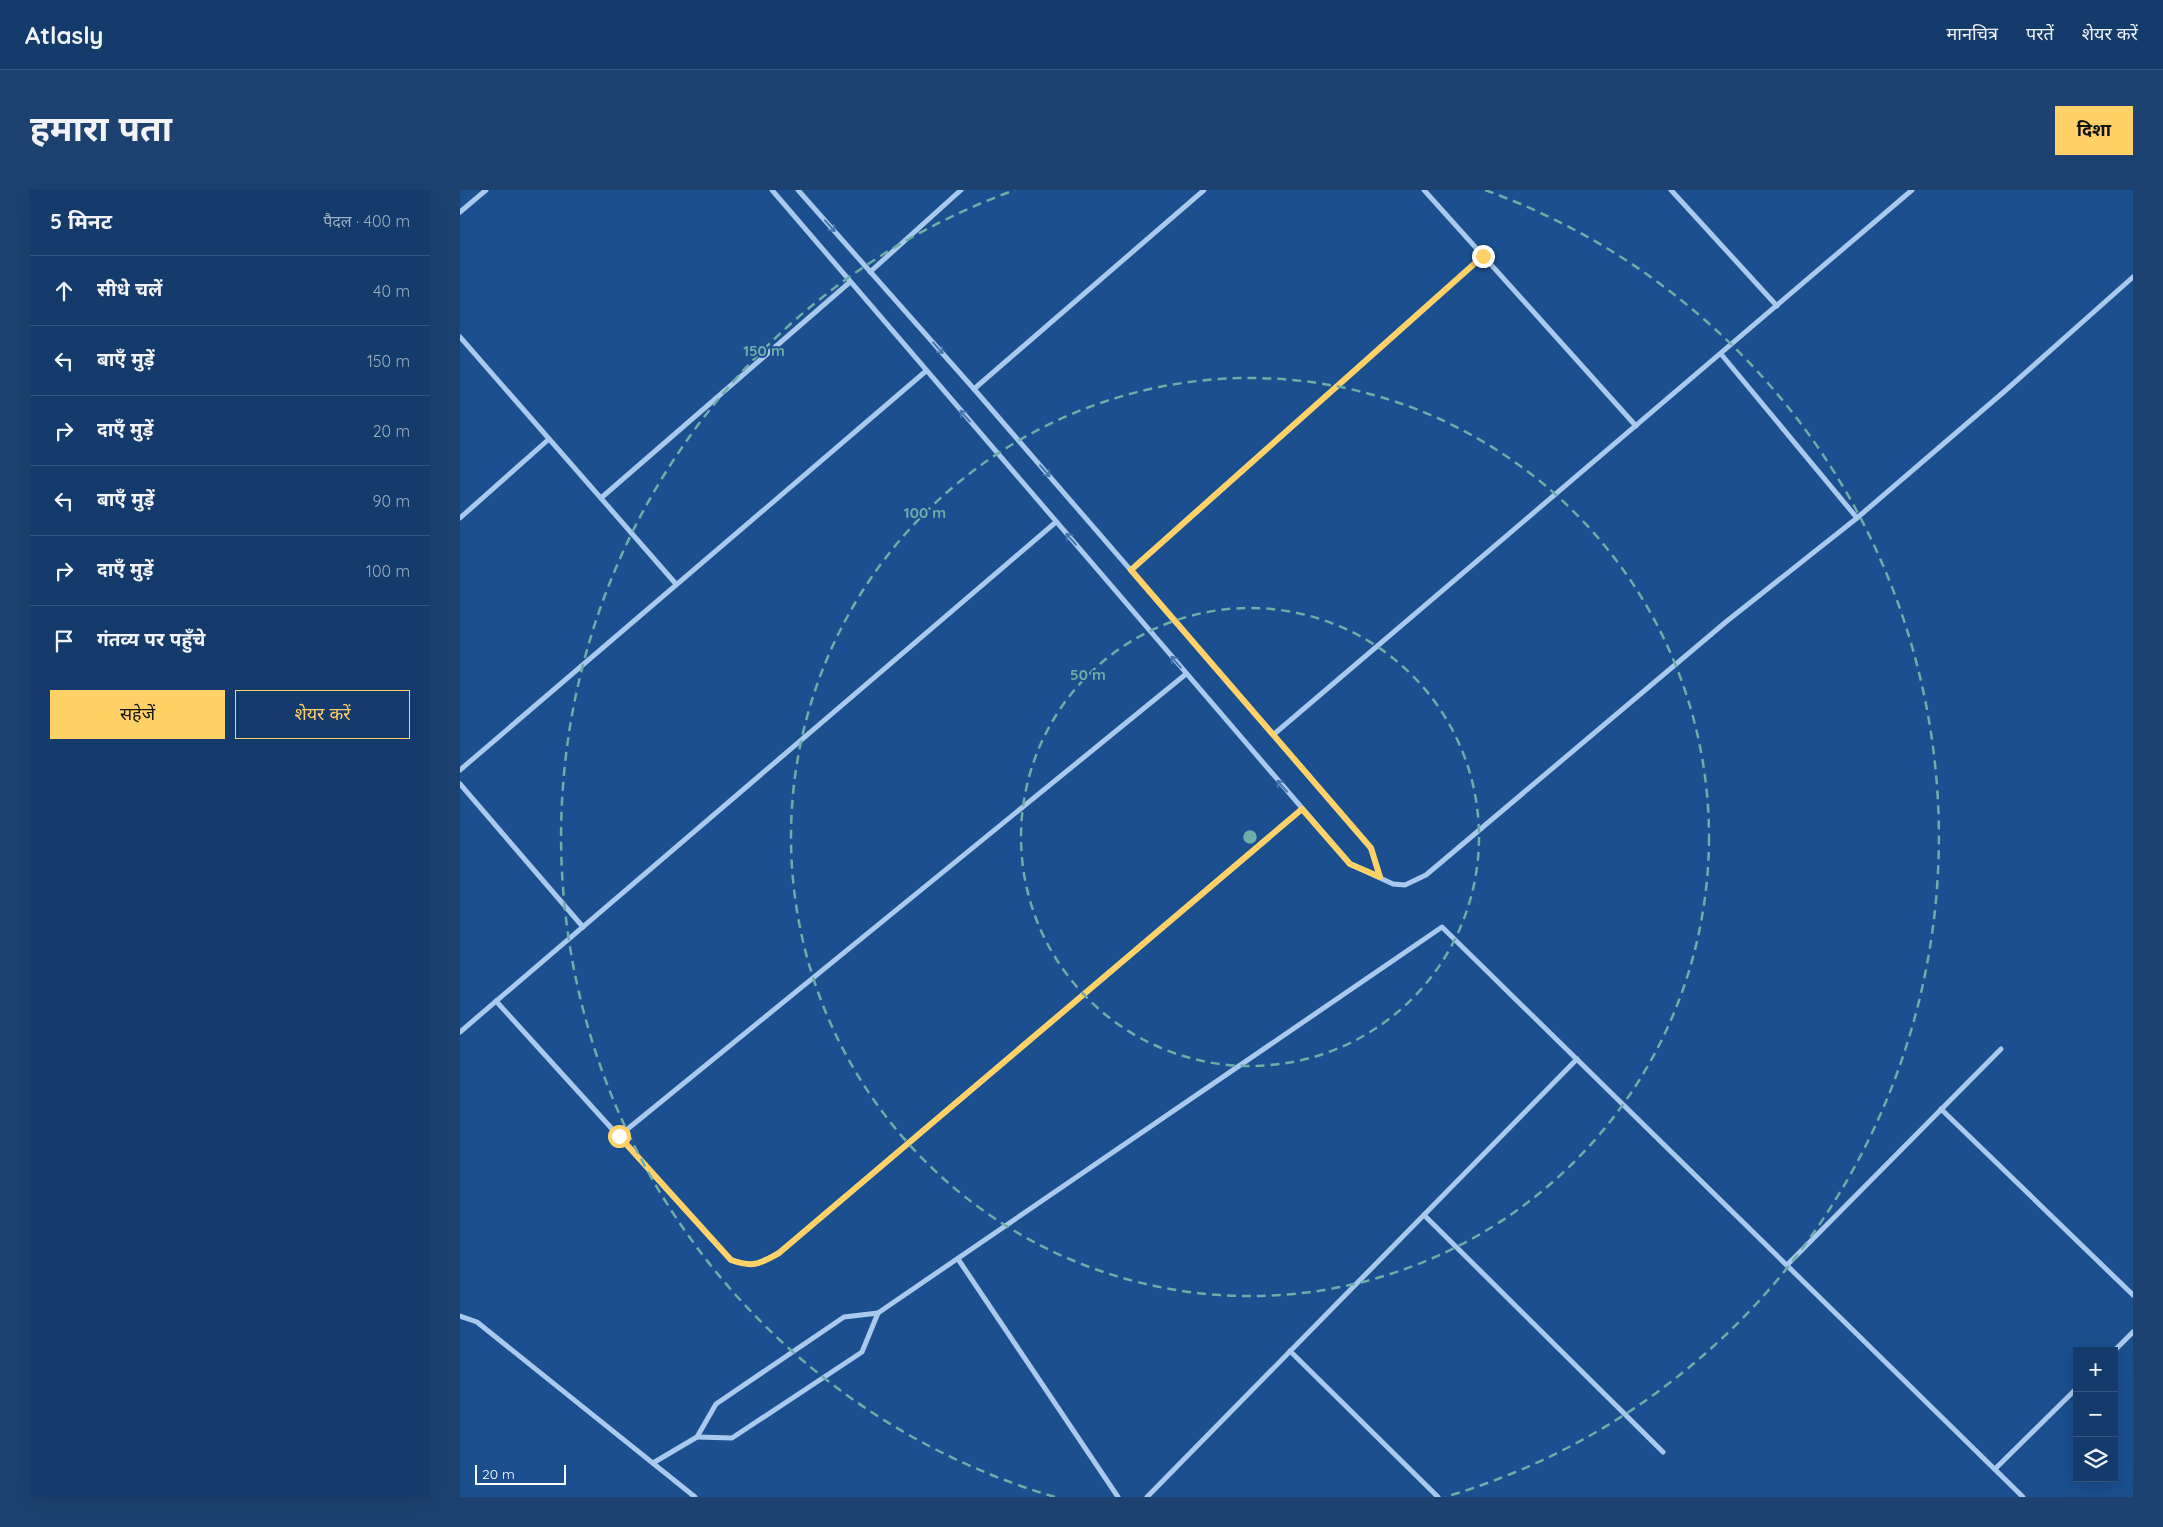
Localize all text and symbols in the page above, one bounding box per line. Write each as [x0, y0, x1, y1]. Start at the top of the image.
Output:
text: Atlasly [25, 20, 103, 50]
text: मानचित्र [1947, 22, 1998, 45]
text: परतें [2026, 22, 2054, 45]
text: शेयर करें [2082, 22, 2138, 45]
text: हमारा पता [30, 106, 172, 150]
button: दिशा [2055, 106, 2133, 155]
text: 5 मिनट [50, 208, 112, 234]
text: पैदल · 400 m [323, 211, 410, 231]
one-way arrow [824, 220, 836, 233]
route end [1472, 245, 1495, 268]
icon: ahead [50, 277, 78, 305]
text: सीधे चलें [97, 277, 162, 301]
text: 40 m [373, 281, 410, 301]
text: 150 m [743, 341, 785, 360]
one-way arrow [932, 342, 944, 355]
icon: left [50, 347, 78, 375]
text: बाएँ मुड़ें [97, 347, 154, 371]
text: 150 m [367, 351, 410, 371]
one-way arrow [959, 409, 970, 422]
icon: right [50, 417, 78, 445]
text: दाएँ मुड़ें [97, 417, 153, 441]
text: 20 m [373, 421, 410, 441]
one-way arrow [1039, 464, 1050, 477]
icon: left [50, 487, 78, 515]
text: बाएँ मुड़ें [97, 487, 154, 511]
text: 90 m [373, 491, 410, 511]
text: 100 m [904, 503, 946, 522]
one-way arrow [1065, 533, 1076, 546]
icon: right [50, 557, 78, 585]
text: दाएँ मुड़ें [97, 557, 153, 581]
text: 100 m [366, 561, 410, 581]
icon: arrive [50, 627, 78, 655]
text: गंतव्य पर पहुँचे [97, 627, 205, 651]
one-way arrow [1171, 656, 1182, 669]
text: 50 m [1070, 665, 1106, 684]
button: सहेजें [50, 690, 225, 739]
button: शेयर करें [235, 690, 410, 739]
one-way arrow [1277, 779, 1288, 792]
centre of rings [1241, 828, 1259, 846]
route start [608, 1125, 631, 1148]
map controls [2073, 1347, 2118, 1482]
button: + [2073, 1347, 2118, 1392]
button: − [2073, 1392, 2118, 1437]
button: layers [2073, 1437, 2118, 1482]
scale bar [475, 1462, 566, 1485]
text: 20 m [482, 1465, 515, 1483]

